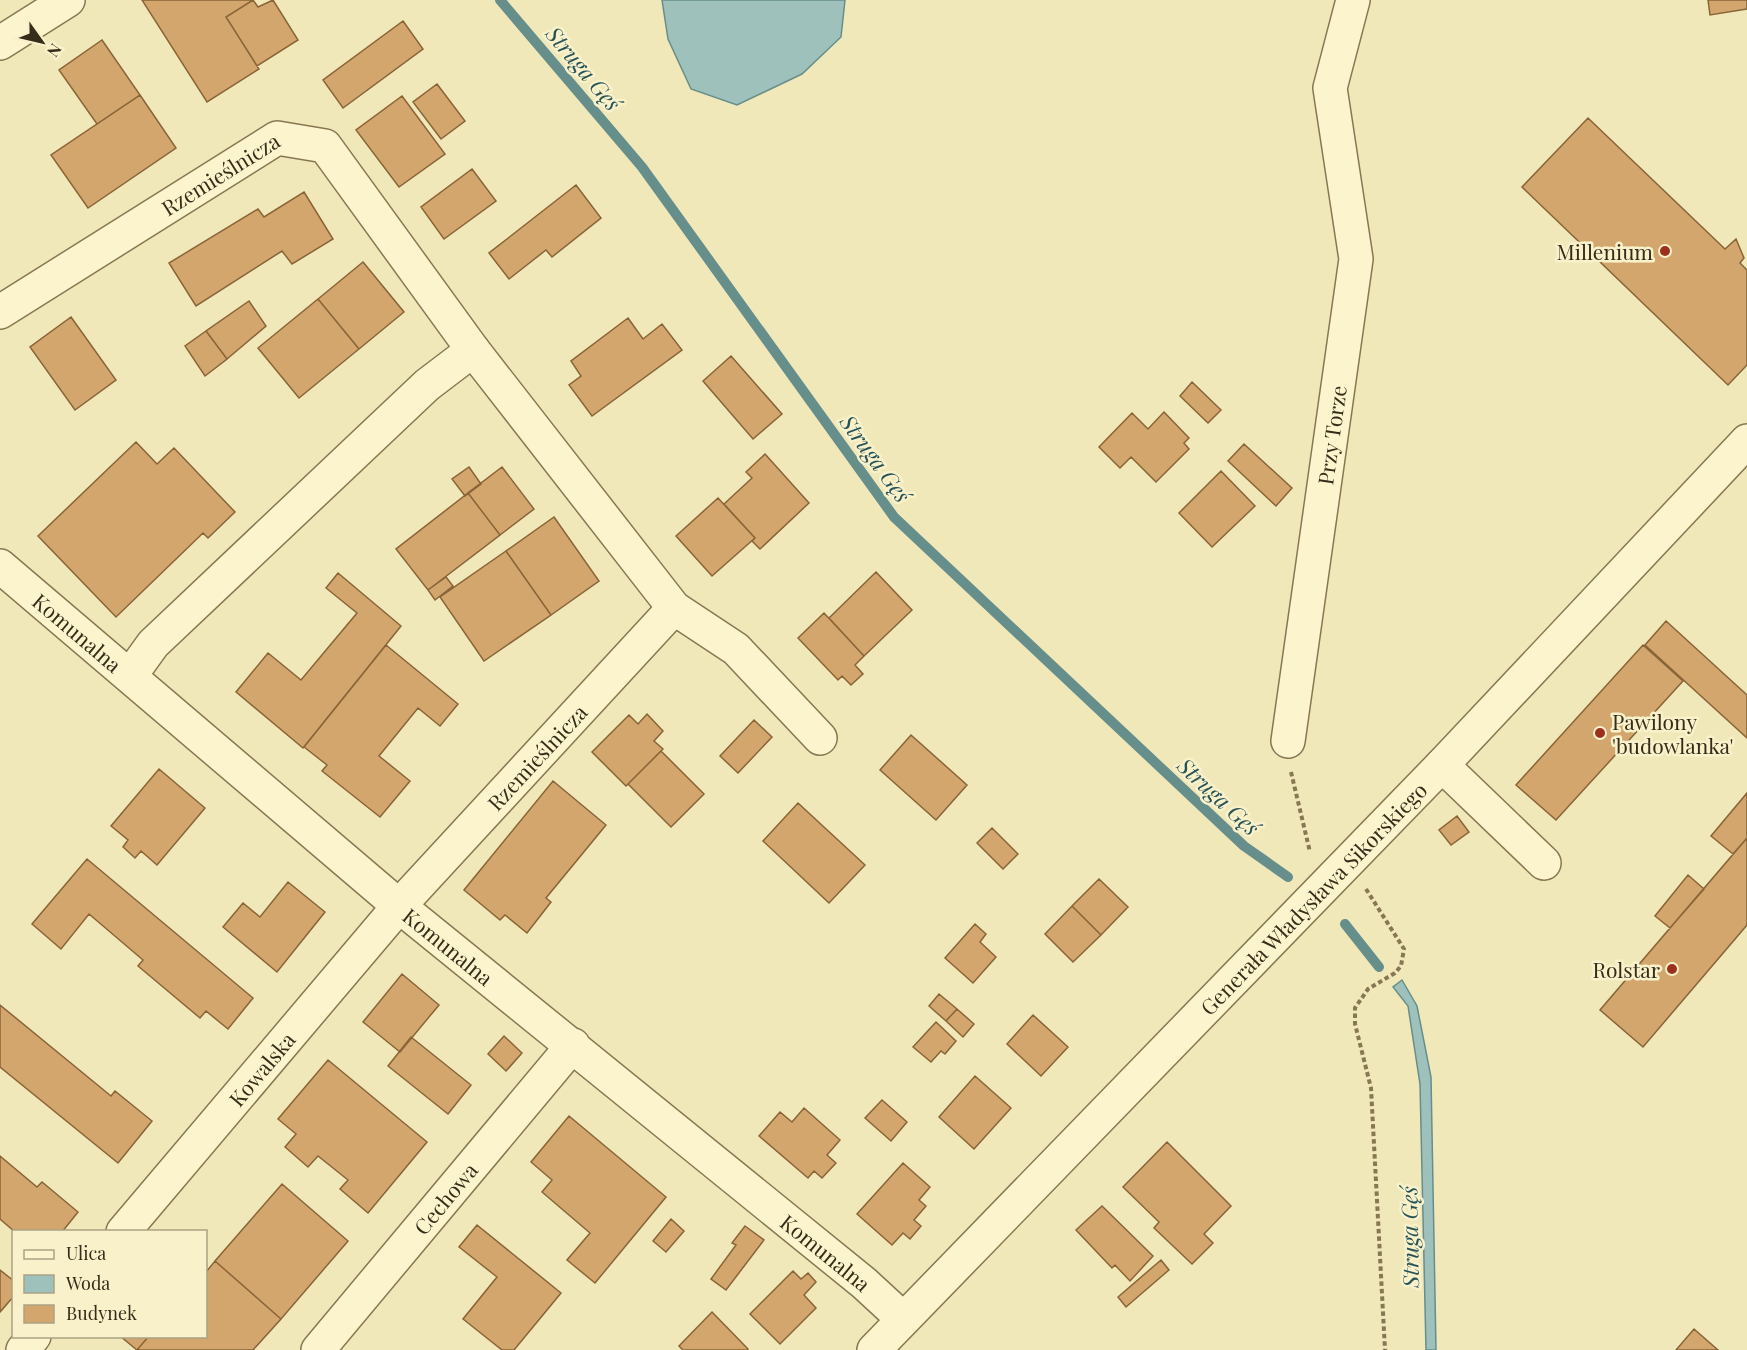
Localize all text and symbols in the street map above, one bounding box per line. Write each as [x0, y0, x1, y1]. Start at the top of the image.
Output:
north arrow [12, 12, 72, 72]
water label: Struga Gęś [539, 19, 629, 118]
text: N [43, 40, 67, 62]
street label: Rzemieślnicza [156, 126, 285, 221]
place label: Millenium [1557, 237, 1653, 265]
marker: Millenium [1658, 244, 1672, 258]
street label: Przy Torze [1310, 384, 1352, 487]
water label: Struga Gęś [833, 407, 919, 509]
street label: Komunalna [27, 586, 128, 678]
street label: Rzemieślnicza [481, 698, 593, 816]
place label: Pawilony 'budowlanka' [1612, 707, 1734, 759]
marker: Pawilony 'budowlanka' [1593, 726, 1607, 740]
water label: Struga Gęś [1171, 750, 1268, 843]
street label: Generała Władysława Sikorskiego [1193, 776, 1432, 1020]
street label: Komunalna [398, 901, 500, 991]
place label: Rolstar [1592, 955, 1661, 983]
marker: Rolstar [1665, 962, 1679, 976]
street label: Kowalska [222, 1025, 301, 1112]
street label: Cechowa [407, 1156, 484, 1240]
water label: Struga Gęś [1393, 1184, 1425, 1289]
street label: Komunalna [775, 1207, 878, 1297]
legend [12, 1230, 207, 1338]
text: Ulica [66, 1241, 106, 1265]
text: Woda [65, 1271, 110, 1295]
text: Budynek [66, 1301, 137, 1325]

